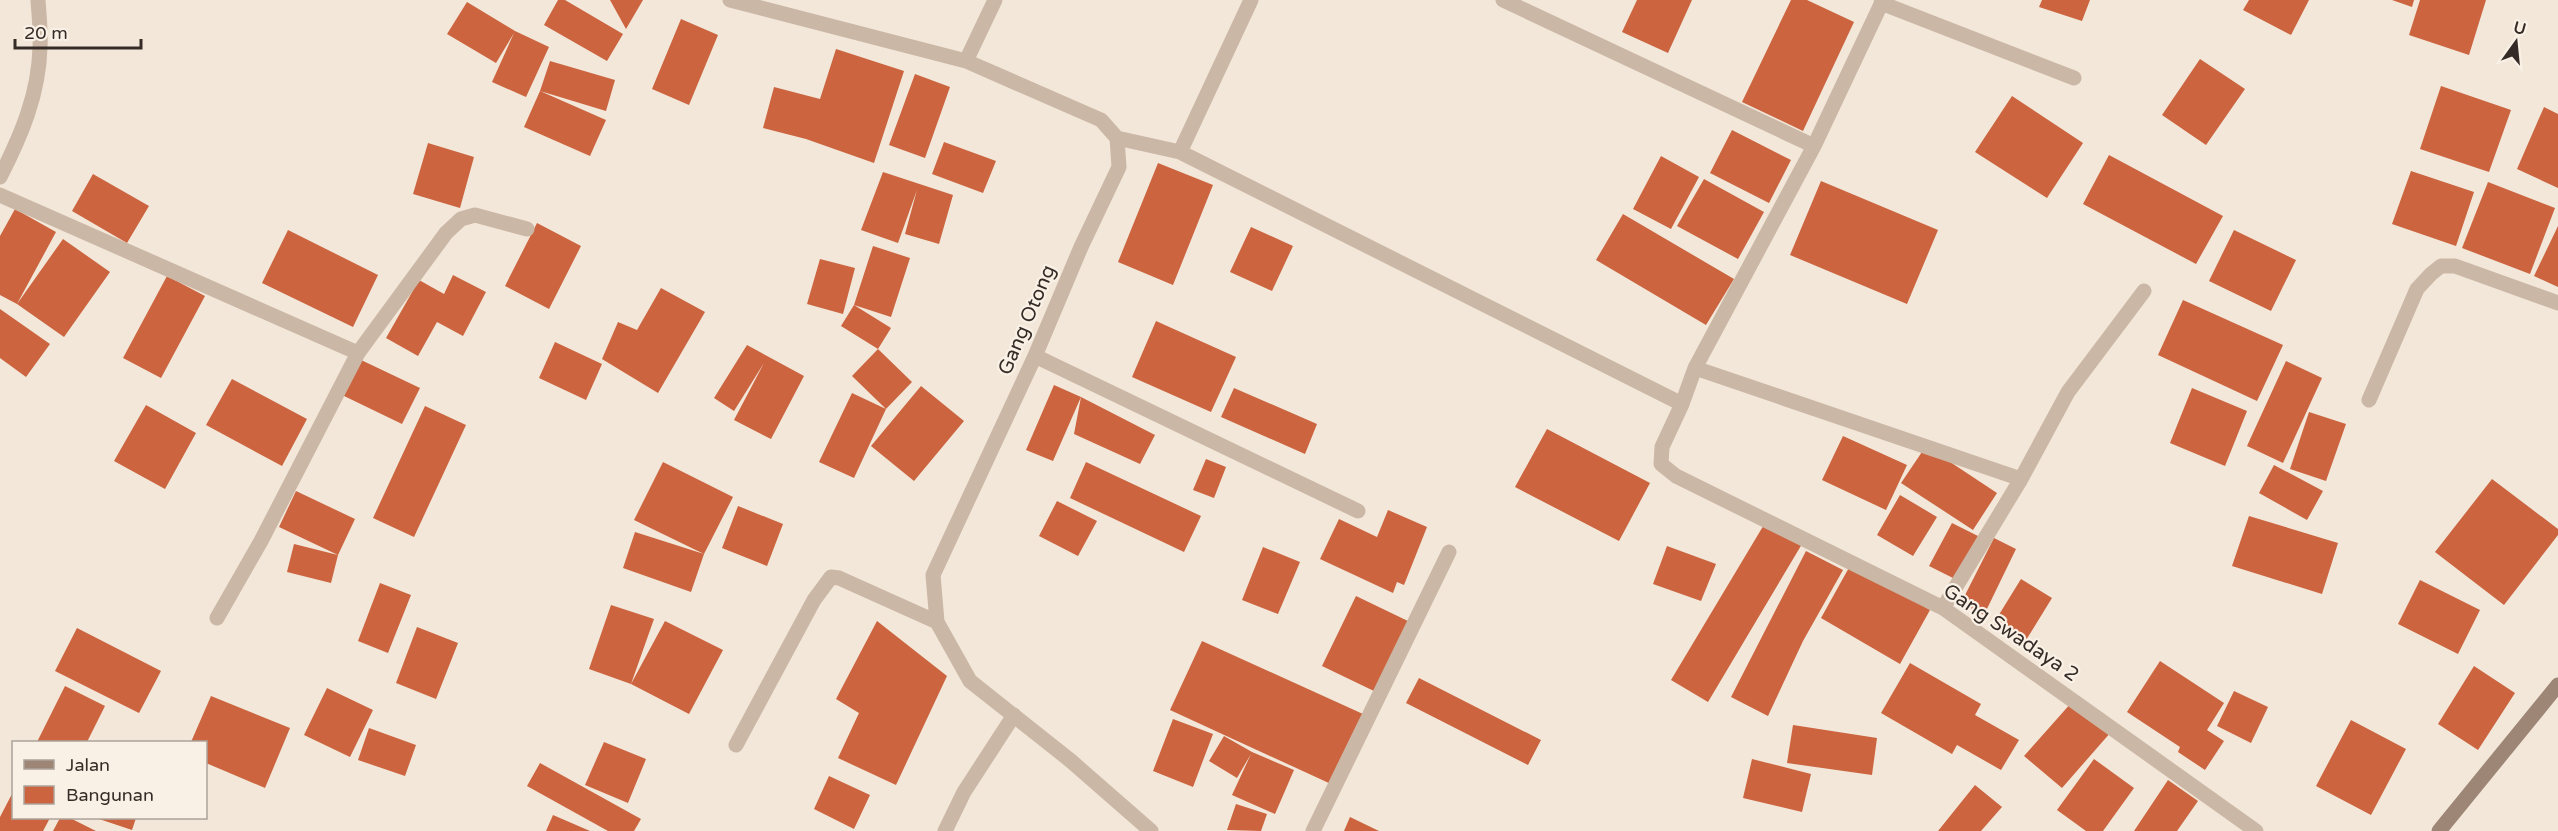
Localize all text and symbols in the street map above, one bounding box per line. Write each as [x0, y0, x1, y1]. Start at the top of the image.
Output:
scale bar [15, 12, 141, 50]
north arrow [2486, 12, 2546, 72]
text: U [2511, 17, 2528, 40]
text: 20 m [24, 22, 68, 44]
street label: Gang Otong [993, 261, 1061, 379]
street label: Gang Swadaya 2 [1939, 579, 2083, 687]
legend [12, 741, 207, 819]
text: Jalan [66, 754, 110, 776]
text: Bangunan [66, 784, 154, 806]

